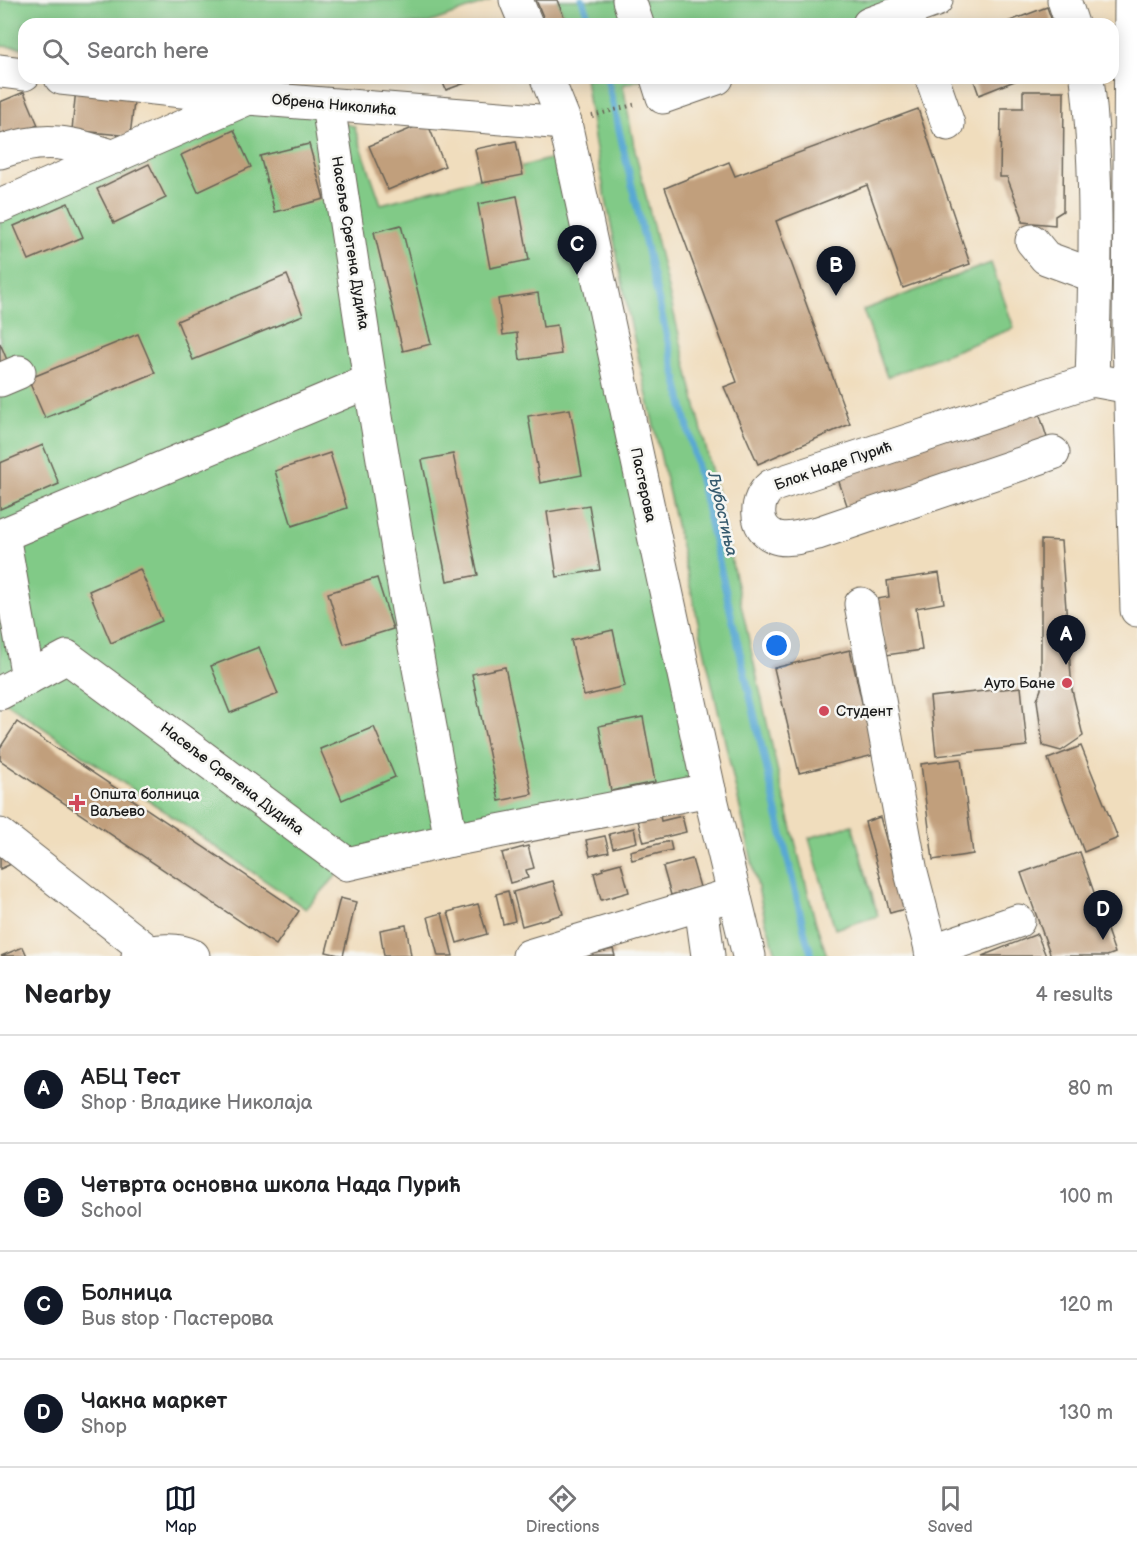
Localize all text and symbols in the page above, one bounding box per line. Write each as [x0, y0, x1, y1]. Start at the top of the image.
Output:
search box [18, 18, 1119, 84]
icon: search [39, 35, 72, 68]
text: Search here [87, 38, 209, 65]
street label: Обрена Николића [271, 90, 397, 120]
street label: Насеље Сретена Дудића [327, 155, 373, 331]
pin: C [558, 226, 596, 275]
pin: B [816, 246, 856, 296]
street label: Блок Наде Пурић [772, 437, 894, 495]
street label: Пастерова [626, 446, 660, 524]
water label: Љубостиња [703, 469, 741, 558]
pin: A [1046, 616, 1086, 665]
your location [762, 631, 791, 660]
place label: Ауто Бане [983, 674, 1055, 693]
marker: Ауто Бане [1060, 676, 1074, 690]
place label: Студент [836, 702, 893, 721]
marker: Студент [817, 704, 831, 718]
street label: Насеље Сретена Дудића [156, 719, 308, 839]
place label: Општа болница Ваљево [90, 785, 200, 821]
marker: Општа болница Ваљево [68, 794, 86, 812]
pin: D [1084, 890, 1122, 940]
text: Nearby [24, 980, 111, 1011]
text: 4 results [1035, 983, 1113, 1007]
text: АБЦ Тест [81, 1064, 180, 1091]
text: A [37, 1077, 50, 1101]
text: 80 m [1068, 1077, 1113, 1101]
text: Shop · Владике Николаја [81, 1091, 313, 1115]
text: Четврта основна школа Нада Пурић [81, 1172, 461, 1199]
text: B [36, 1185, 51, 1209]
text: 100 m [1060, 1185, 1113, 1209]
text: School [81, 1199, 142, 1223]
text: Болница [81, 1280, 172, 1307]
text: C [36, 1293, 51, 1317]
text: 120 m [1060, 1293, 1113, 1317]
text: Bus stop · Пастерова [81, 1307, 274, 1331]
text: Чакна маркет [81, 1388, 227, 1415]
text: D [37, 1401, 50, 1425]
text: 130 m [1059, 1401, 1113, 1425]
text: Shop [81, 1415, 127, 1439]
tab: Map [164, 1482, 197, 1537]
tab: Directions [526, 1482, 599, 1537]
tab: Saved [928, 1482, 973, 1537]

